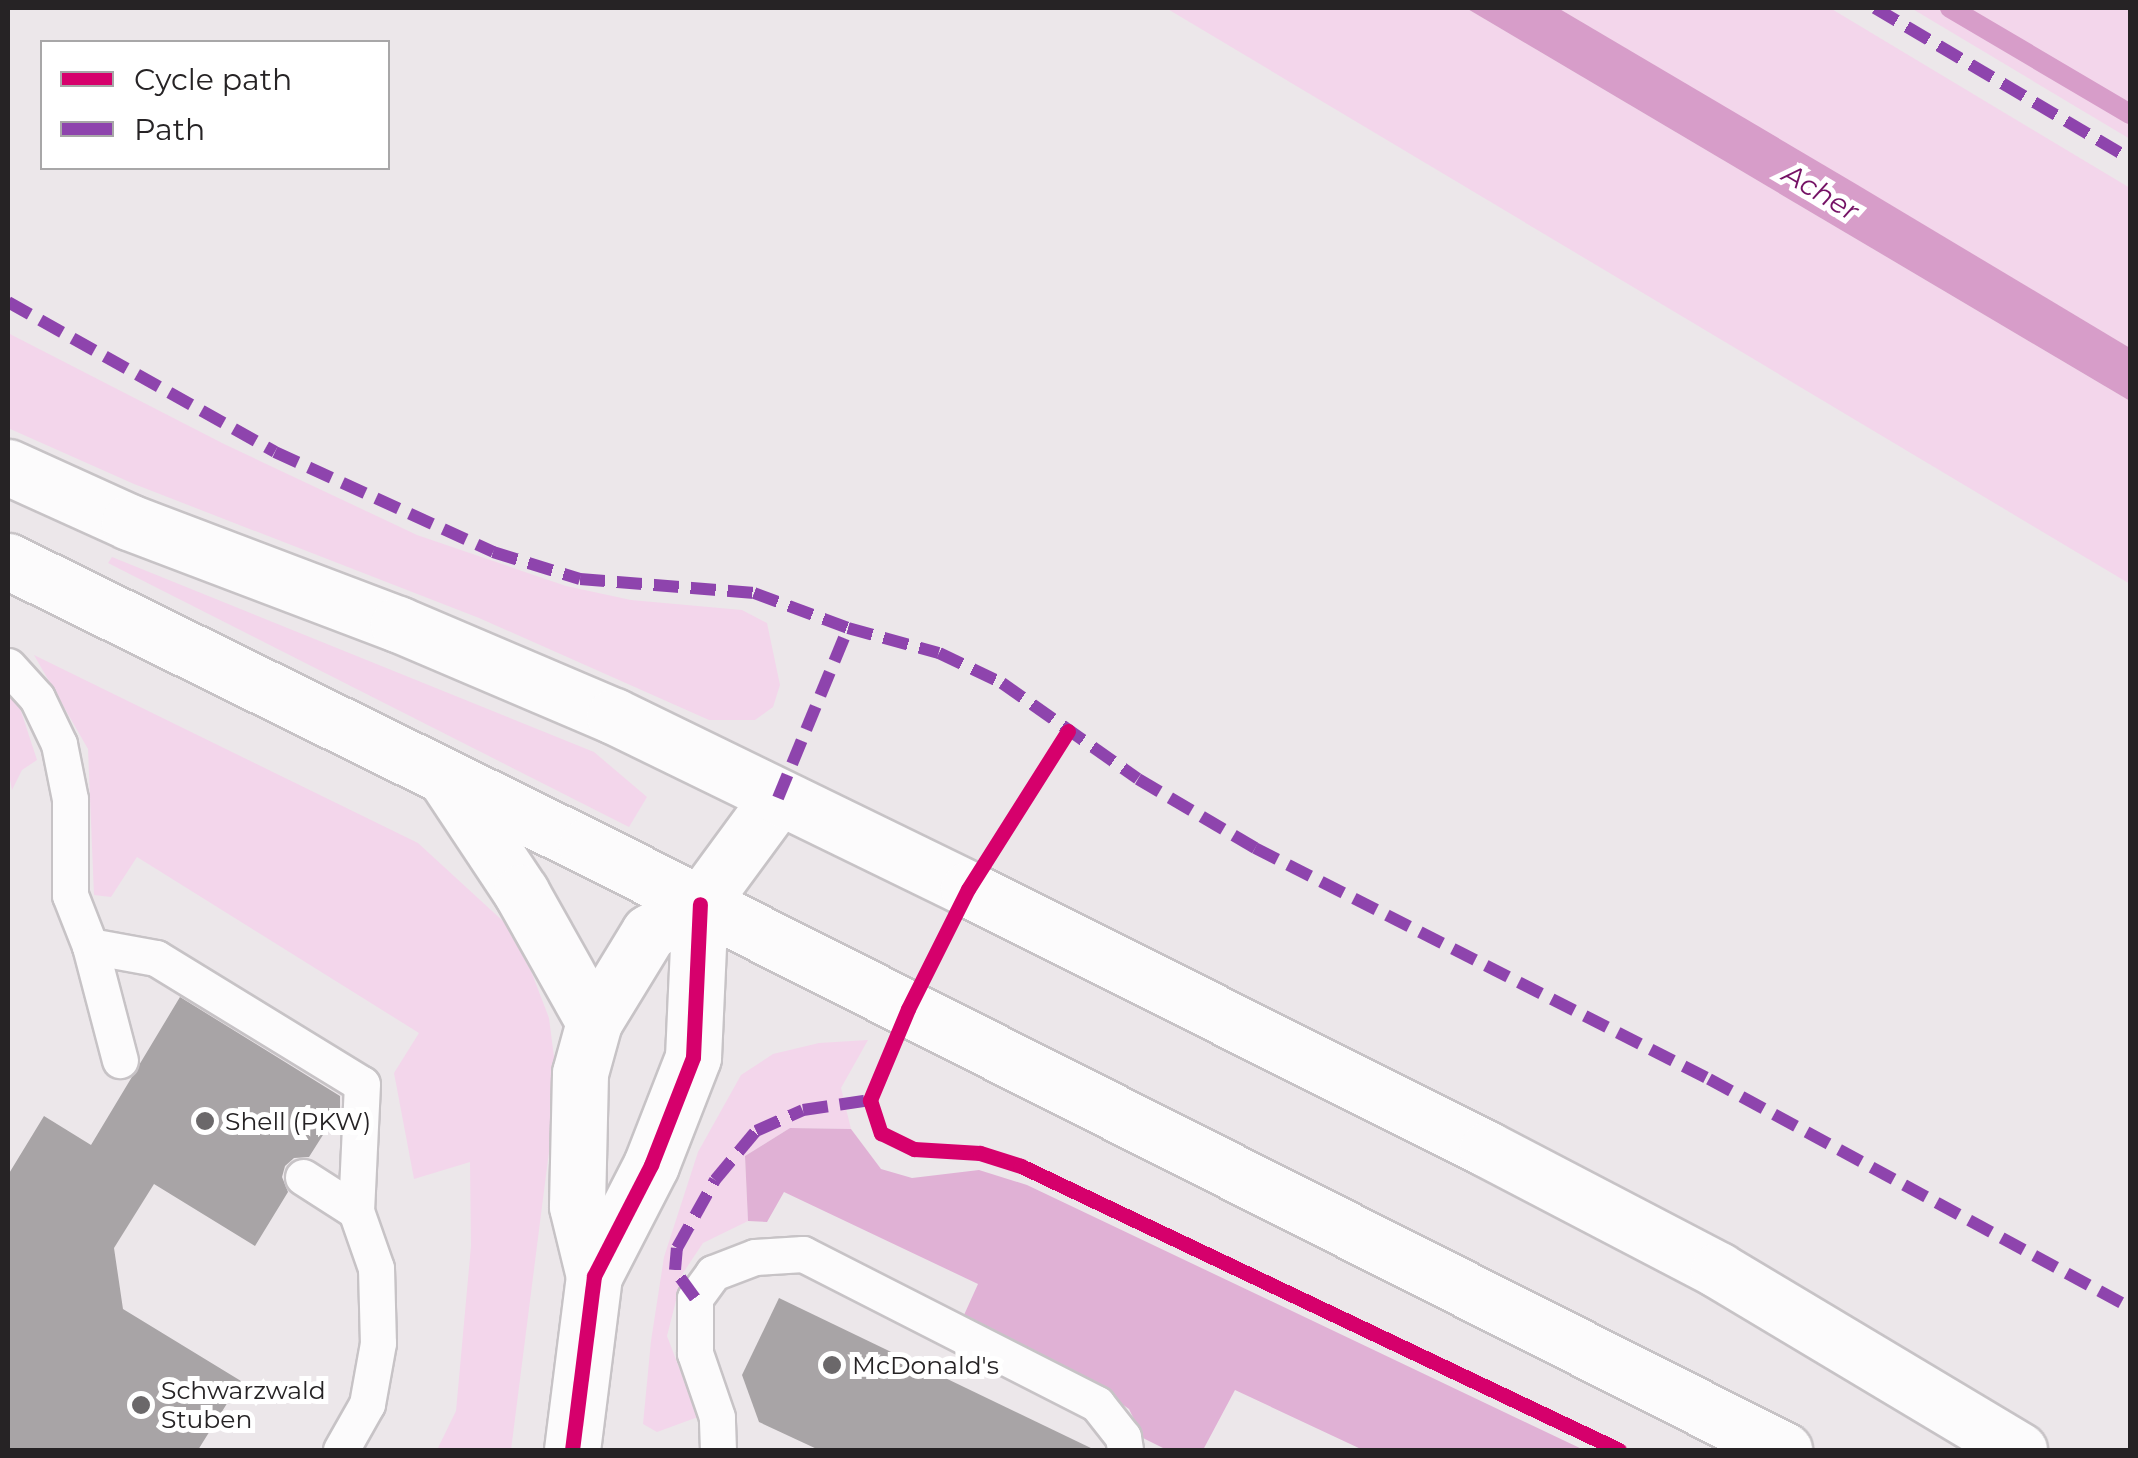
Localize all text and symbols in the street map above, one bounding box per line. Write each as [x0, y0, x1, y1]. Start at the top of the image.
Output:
legend [40, 40, 390, 170]
text: Cycle path [134, 61, 292, 98]
text: Path [134, 111, 205, 148]
water label: Acher [1777, 156, 1865, 228]
place label: Shell (PKW) [225, 1106, 371, 1136]
marker: Shell (PKW) [194, 1110, 216, 1132]
place label: McDonald's [852, 1350, 999, 1380]
marker: McDonald's [821, 1354, 843, 1376]
place label: Schwarzwald Stuben [161, 1376, 326, 1435]
marker: Schwarzwald Stuben [130, 1394, 152, 1416]

